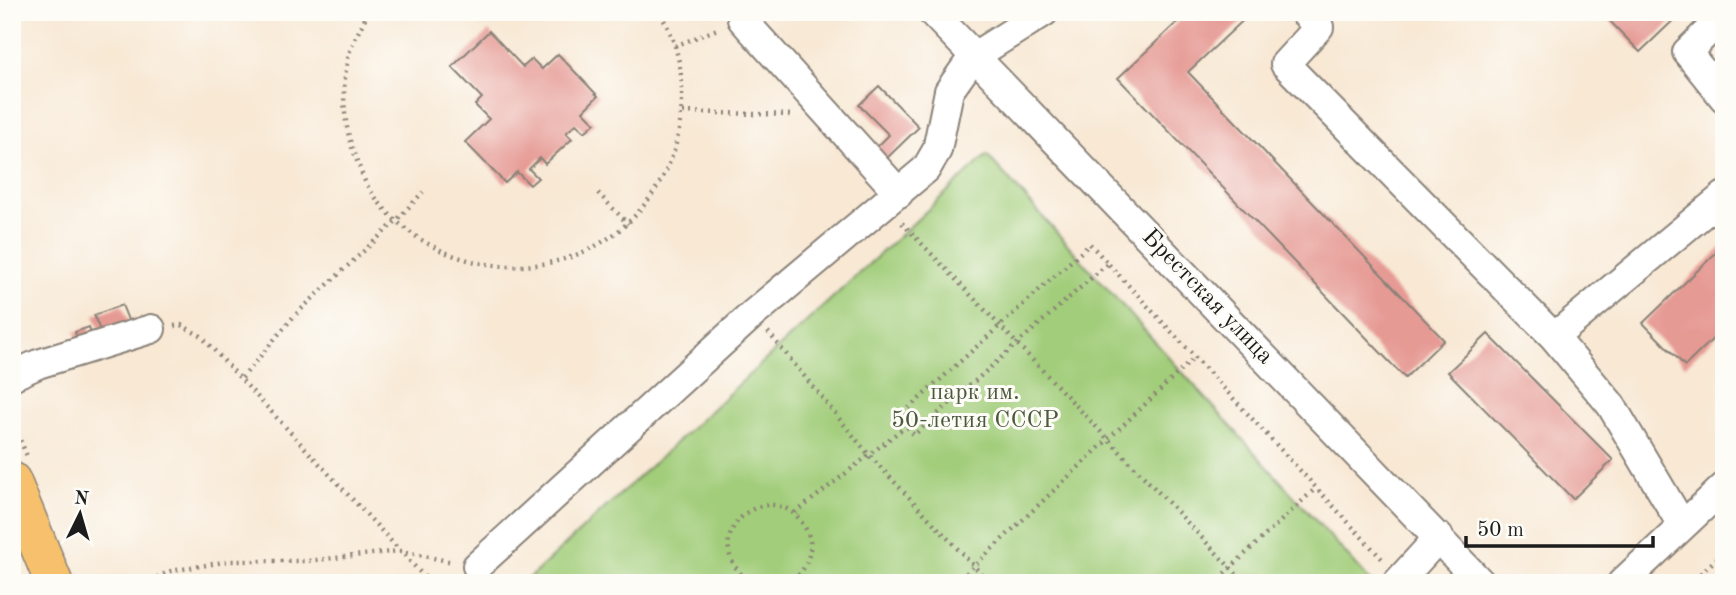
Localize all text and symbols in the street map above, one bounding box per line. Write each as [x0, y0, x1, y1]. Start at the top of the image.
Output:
street label: Брестская улица [1137, 225, 1277, 369]
park label: парк им. 50-летия СССР [891, 381, 1059, 433]
north arrow [46, 480, 116, 550]
text: N [73, 489, 90, 510]
scale bar [1466, 504, 1654, 548]
text: 50 m [1477, 520, 1524, 541]

